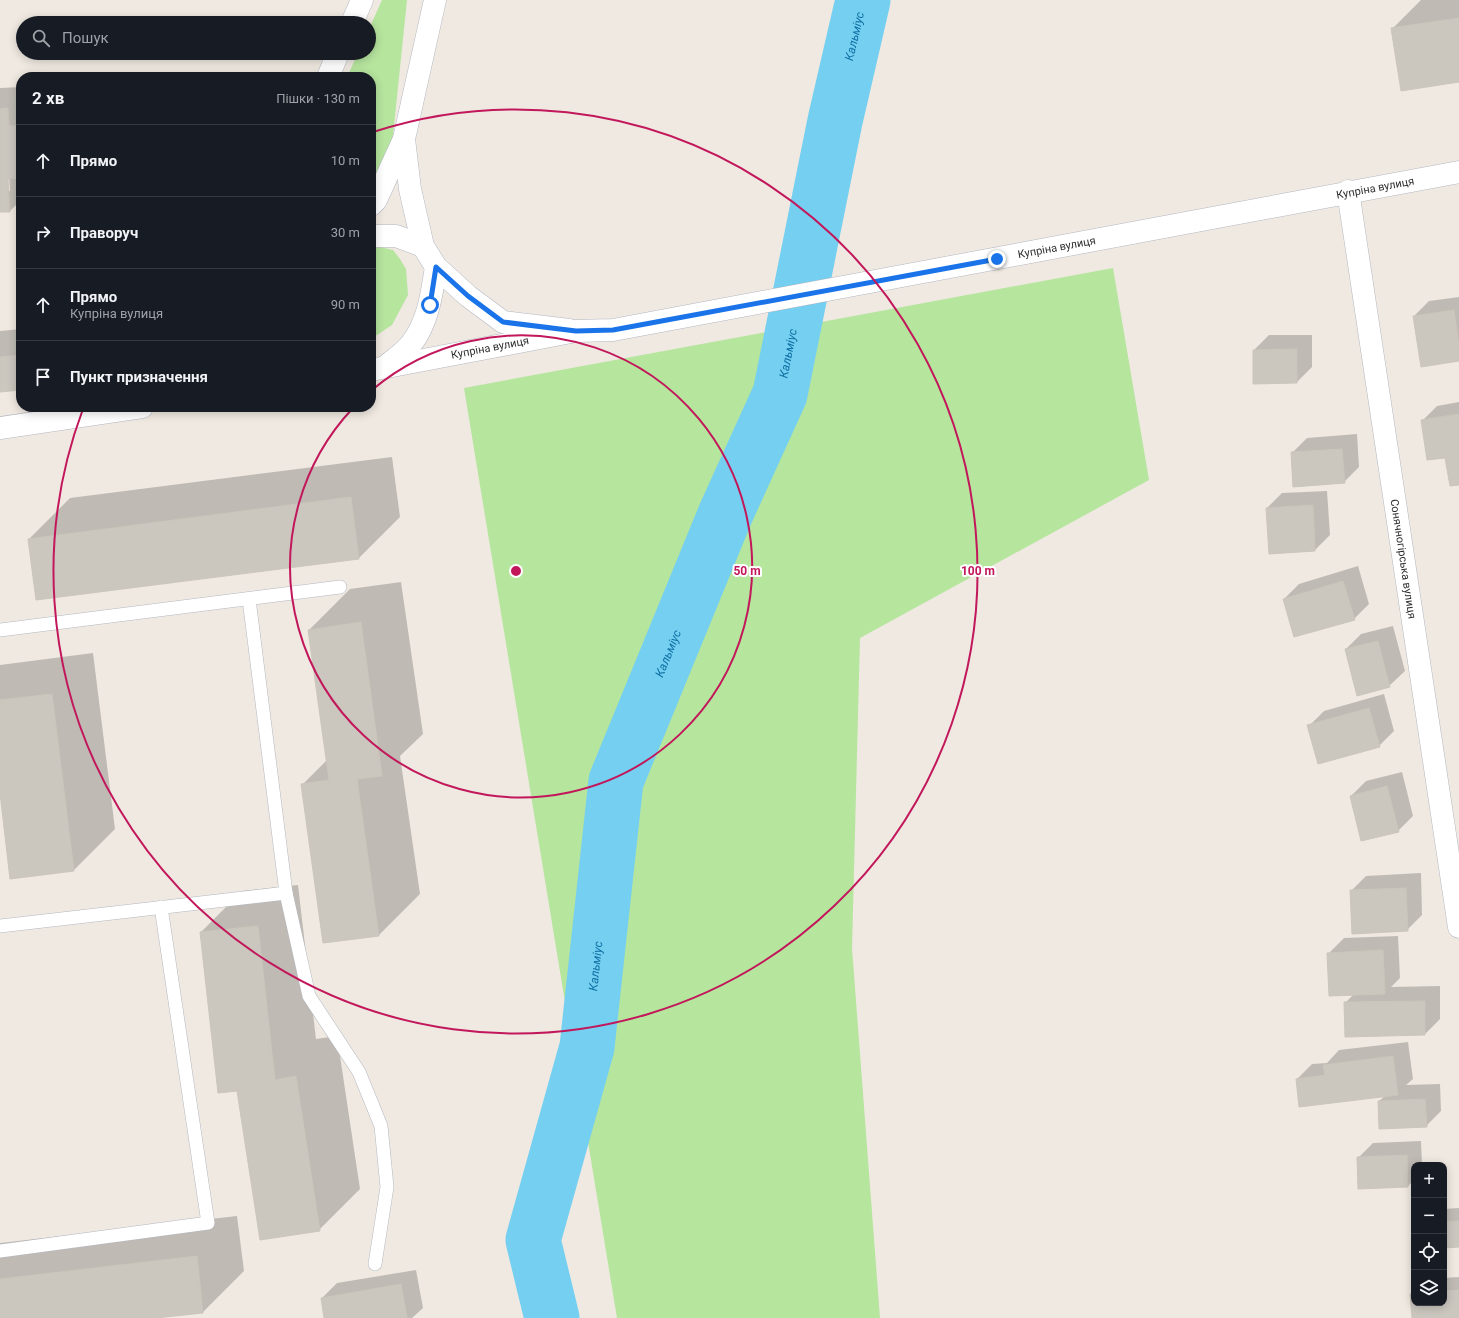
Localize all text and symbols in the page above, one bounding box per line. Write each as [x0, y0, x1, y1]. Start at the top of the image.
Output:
water label: Кальміус [842, 10, 867, 62]
search box [16, 16, 376, 60]
icon: search [30, 27, 52, 49]
text: Пошук [62, 29, 109, 47]
text: 2 хв [32, 88, 64, 108]
text: Пішки · 130 m [276, 91, 360, 106]
icon: ahead [32, 150, 54, 172]
text: Прямо [70, 152, 117, 170]
text: 10 m [331, 153, 360, 168]
street label: Купріна вулиця [1335, 175, 1415, 202]
icon: right [32, 222, 54, 244]
text: Праворуч [70, 224, 138, 242]
text: 30 m [331, 225, 360, 240]
street label: Купріна вулиця [1017, 234, 1097, 261]
route end [988, 250, 1006, 268]
text: Прямо [70, 288, 117, 306]
icon: ahead [32, 294, 54, 316]
route start [421, 296, 439, 314]
text: 90 m [331, 297, 360, 312]
text: Купріна вулиця [70, 306, 163, 321]
water label: Кальміус [776, 328, 800, 379]
street label: Купріна вулиця [450, 334, 530, 362]
icon: arrive [32, 366, 54, 388]
text: Пункт призначення [70, 368, 208, 386]
street label: Сонячногірська вулиця [1388, 498, 1418, 620]
centre of rings [509, 564, 523, 578]
text: 50 m [733, 564, 761, 578]
text: 100 m [961, 564, 995, 578]
water label: Кальміус [652, 628, 684, 679]
water label: Кальміус [586, 941, 605, 992]
map controls [1411, 1162, 1447, 1306]
button: + [1411, 1162, 1447, 1198]
button: − [1411, 1198, 1447, 1234]
button: locate [1411, 1234, 1447, 1270]
button: layers [1411, 1270, 1447, 1306]

